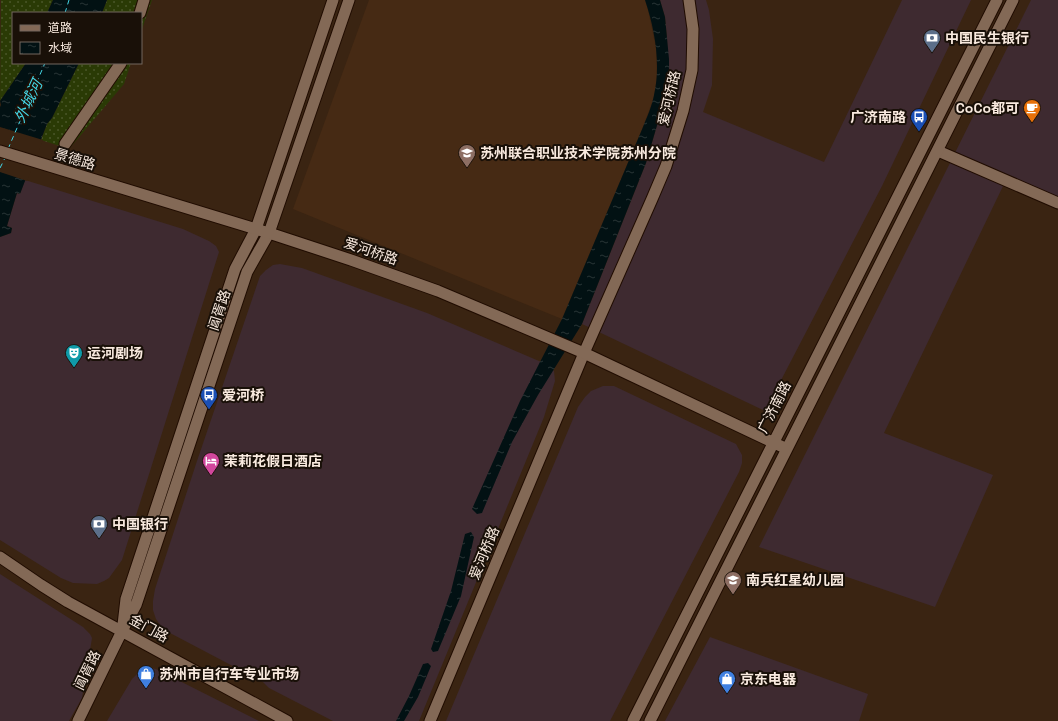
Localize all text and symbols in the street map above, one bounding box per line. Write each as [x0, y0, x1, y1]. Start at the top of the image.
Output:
legend [12, 12, 142, 64]
text: 道路 [48, 20, 72, 36]
bank icon: 中国民生银行 [922, 28, 942, 53]
place label: 中国民生银行 [945, 29, 1029, 47]
text: 水域 [48, 40, 72, 56]
street label: 爱河桥路 [654, 69, 684, 127]
water label: 外城河 [10, 74, 47, 125]
cafe icon: CoCo都可 [1022, 98, 1042, 123]
place label: CoCo都可 [956, 99, 1019, 117]
bus stop icon: 广济南路 [909, 107, 929, 132]
place label: 广济南路 [850, 108, 906, 126]
school or university icon: 苏州联合职业技术学院苏州分院 [457, 143, 477, 168]
street label: 景德路 [52, 144, 98, 174]
place label: 苏州联合职业技术学院苏州分院 [480, 144, 676, 162]
street label: 爱河桥路 [342, 233, 400, 269]
street label: 阊胥路 [204, 287, 234, 333]
theatre icon: 运河剧场 [64, 343, 84, 368]
place label: 运河剧场 [87, 344, 143, 362]
street label: 广济南路 [753, 378, 795, 436]
bus stop icon: 爱河桥 [199, 385, 219, 410]
place label: 爱河桥 [222, 386, 264, 404]
hotel icon: 茉莉花假日酒店 [201, 451, 221, 476]
place label: 茉莉花假日酒店 [224, 452, 322, 470]
bank icon: 中国银行 [89, 514, 109, 539]
place label: 中国银行 [112, 515, 168, 533]
street label: 爱河桥路 [465, 524, 503, 582]
school or university icon: 南兵红星幼儿园 [723, 570, 743, 595]
place label: 南兵红星幼儿园 [746, 571, 844, 589]
street label: 金门路 [126, 610, 172, 646]
street label: 阊胥路 [70, 647, 104, 693]
shop icon: 苏州市自行车专业市场 [136, 664, 156, 689]
place label: 苏州市自行车专业市场 [159, 665, 299, 683]
shop icon: 京东电器 [717, 669, 737, 694]
place label: 京东电器 [740, 670, 797, 688]

